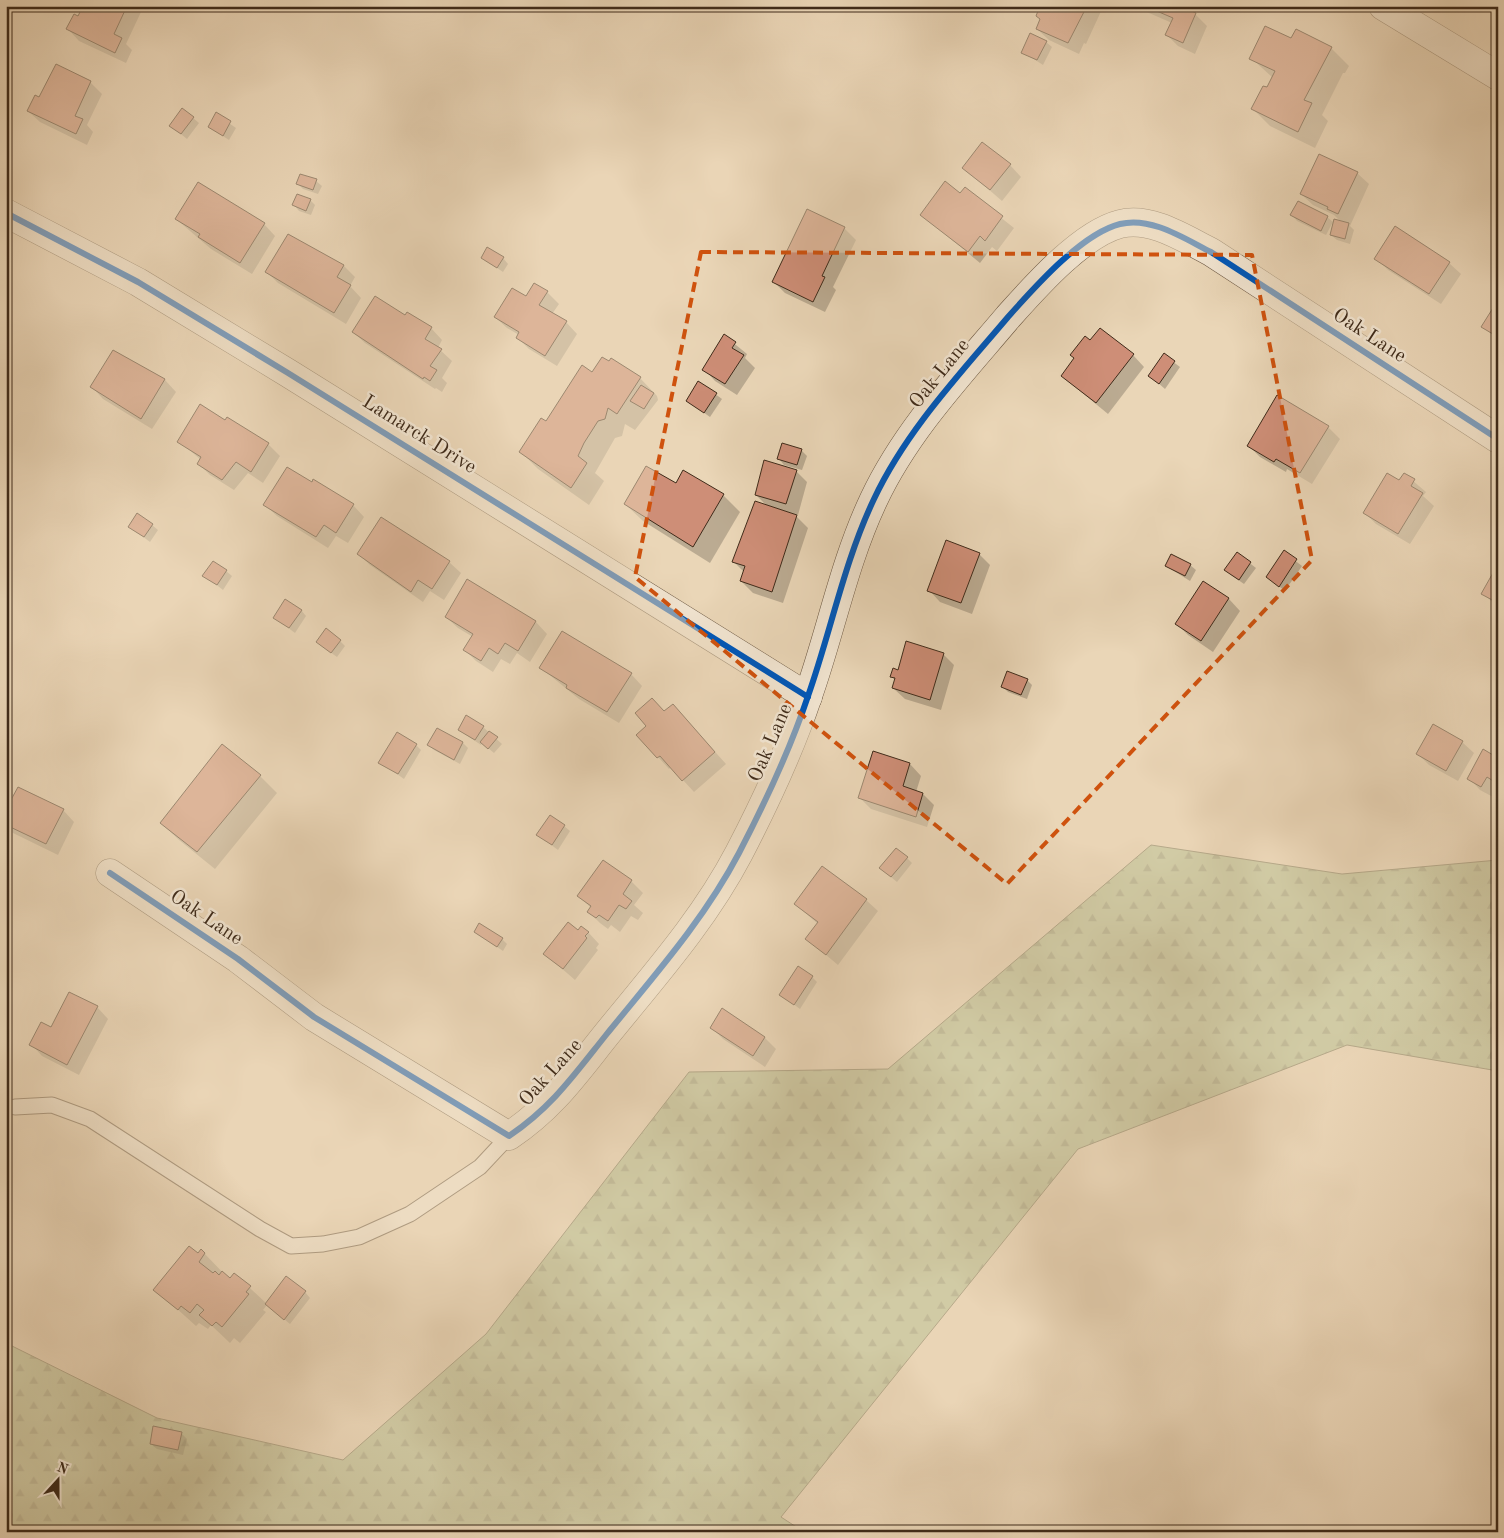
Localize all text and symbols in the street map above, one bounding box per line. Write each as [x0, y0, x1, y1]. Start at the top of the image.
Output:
street label: Oak Lane [1329, 305, 1409, 367]
street label: Oak Lane [906, 335, 974, 413]
street label: Lamarck Drive [359, 392, 479, 478]
street label: Oak Lane [746, 701, 796, 785]
street label: Oak Lane [166, 886, 246, 950]
street label: Oak Lane [516, 1035, 586, 1111]
north arrow [32, 1456, 82, 1506]
text: N [55, 1460, 70, 1477]

